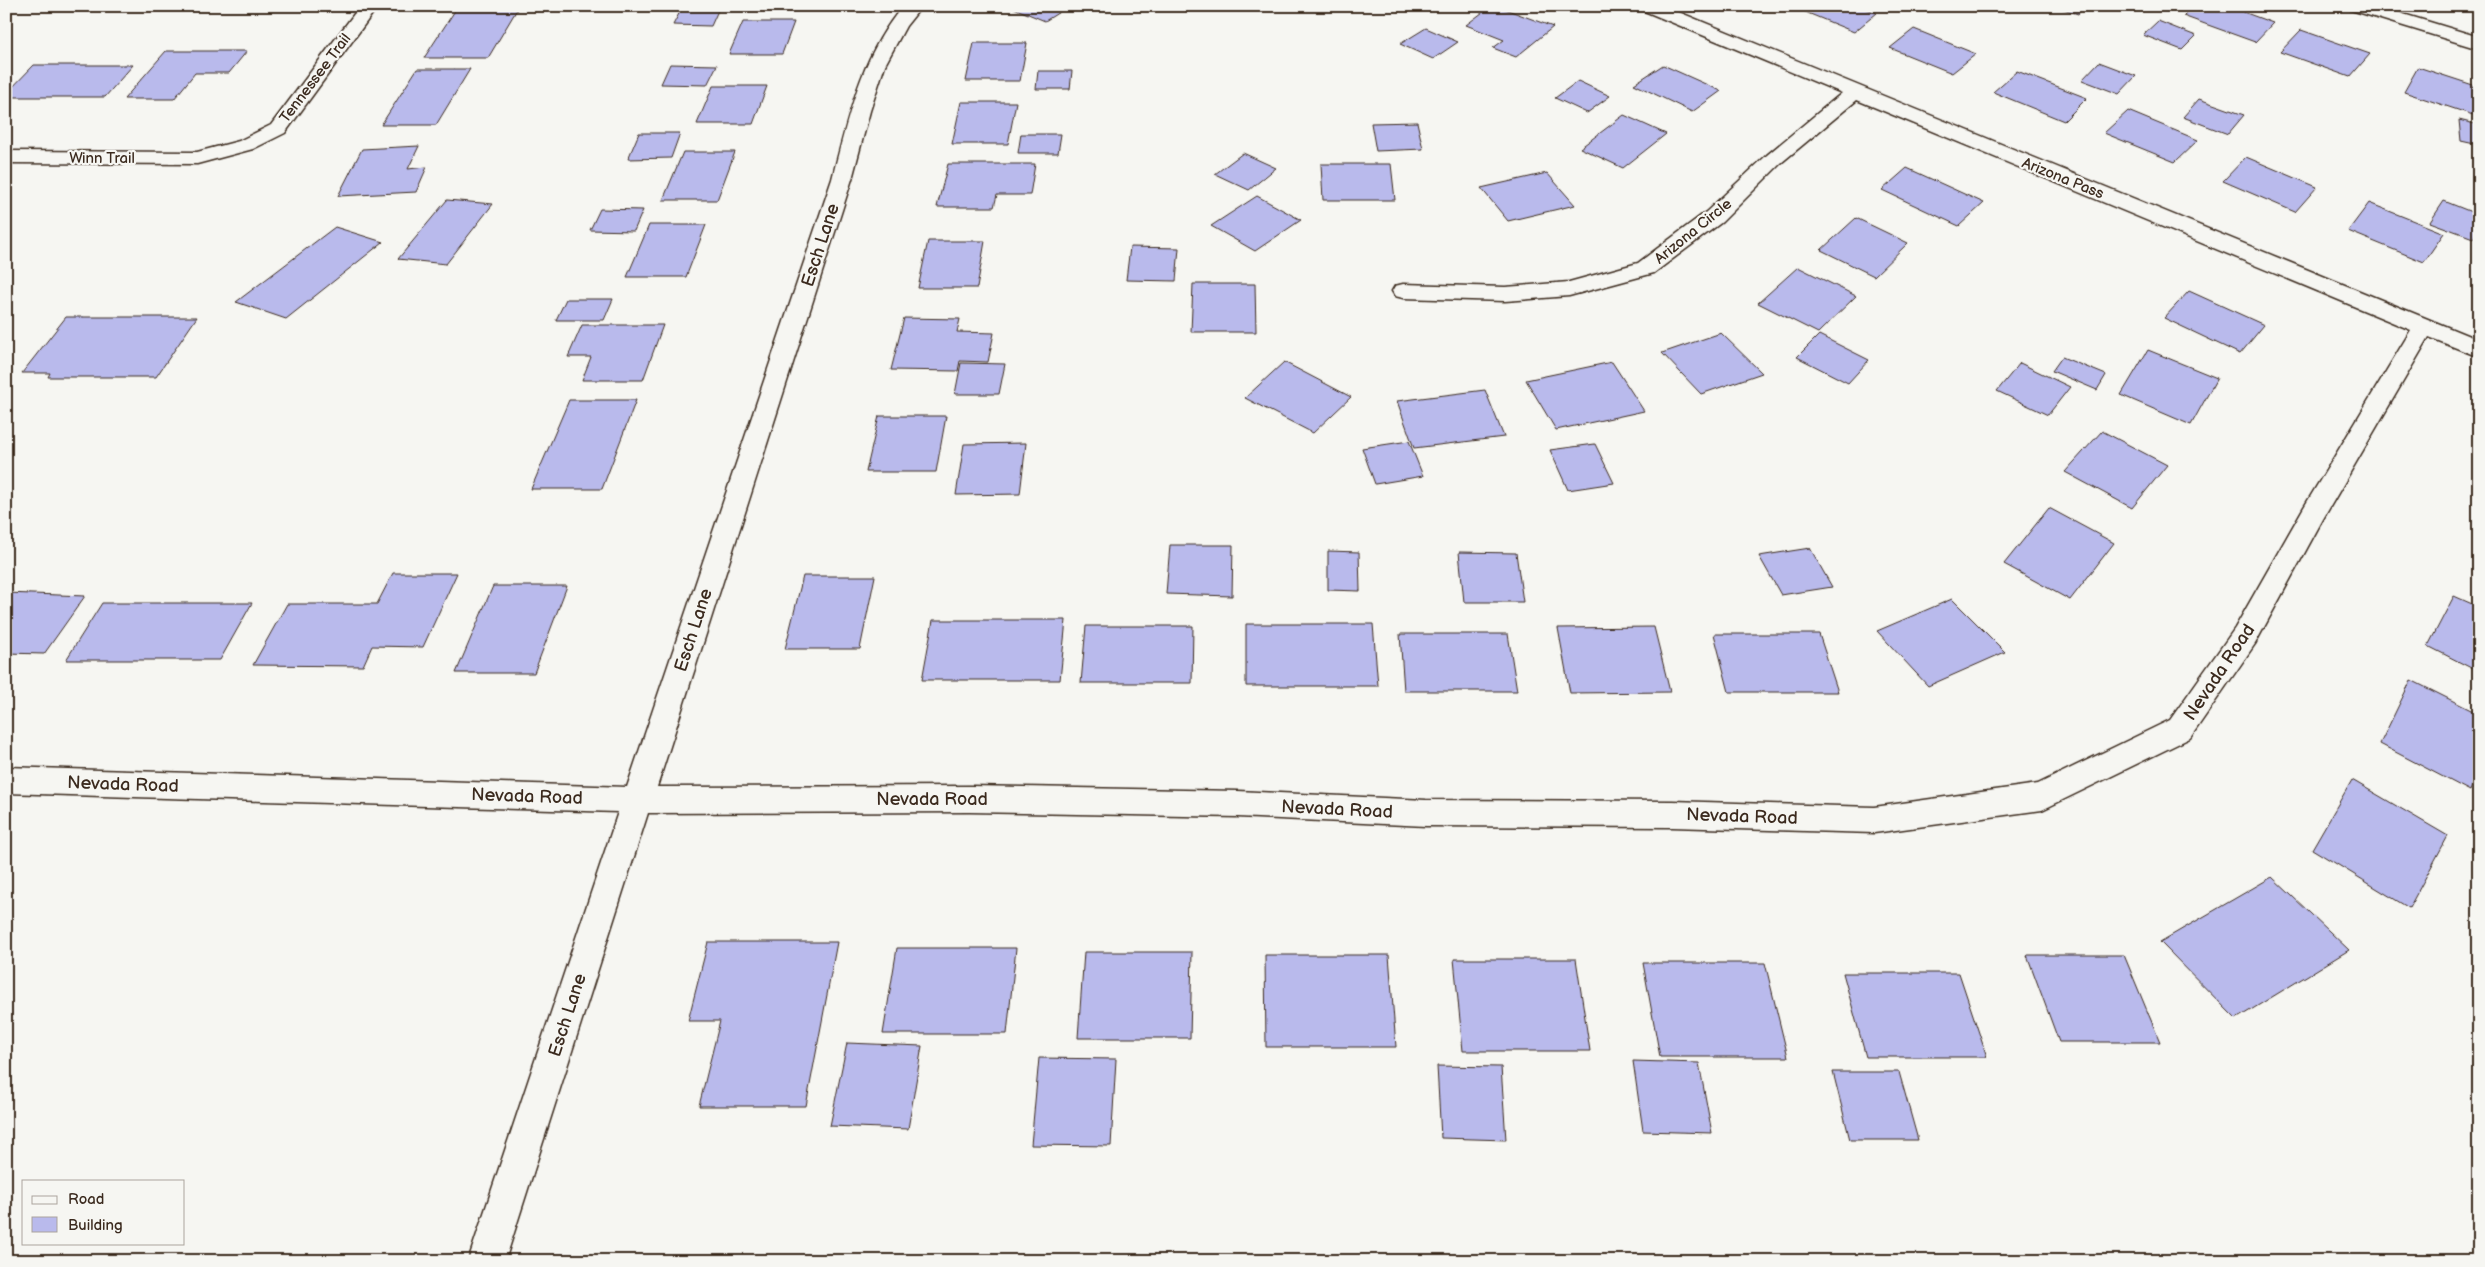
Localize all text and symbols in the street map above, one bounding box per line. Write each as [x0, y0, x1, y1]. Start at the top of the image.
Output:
street label: Tennessee Trail [276, 30, 355, 127]
street label: Winn Trail [69, 149, 135, 168]
street label: Arizona Pass [2019, 153, 2107, 204]
street label: Arizona Circle [1651, 194, 1736, 268]
street label: Esch Lane [797, 201, 844, 289]
street label: Esch Lane [670, 586, 717, 674]
street label: Nevada Road [2179, 620, 2259, 724]
street label: Nevada Road [67, 772, 179, 797]
street label: Nevada Road [471, 784, 583, 809]
street label: Nevada Road [876, 789, 988, 810]
street label: Nevada Road [1281, 796, 1393, 823]
street label: Nevada Road [1686, 804, 1798, 829]
street label: Esch Lane [544, 971, 591, 1059]
legend [22, 1180, 185, 1244]
text: Road [68, 1190, 104, 1209]
text: Building [68, 1216, 123, 1235]

